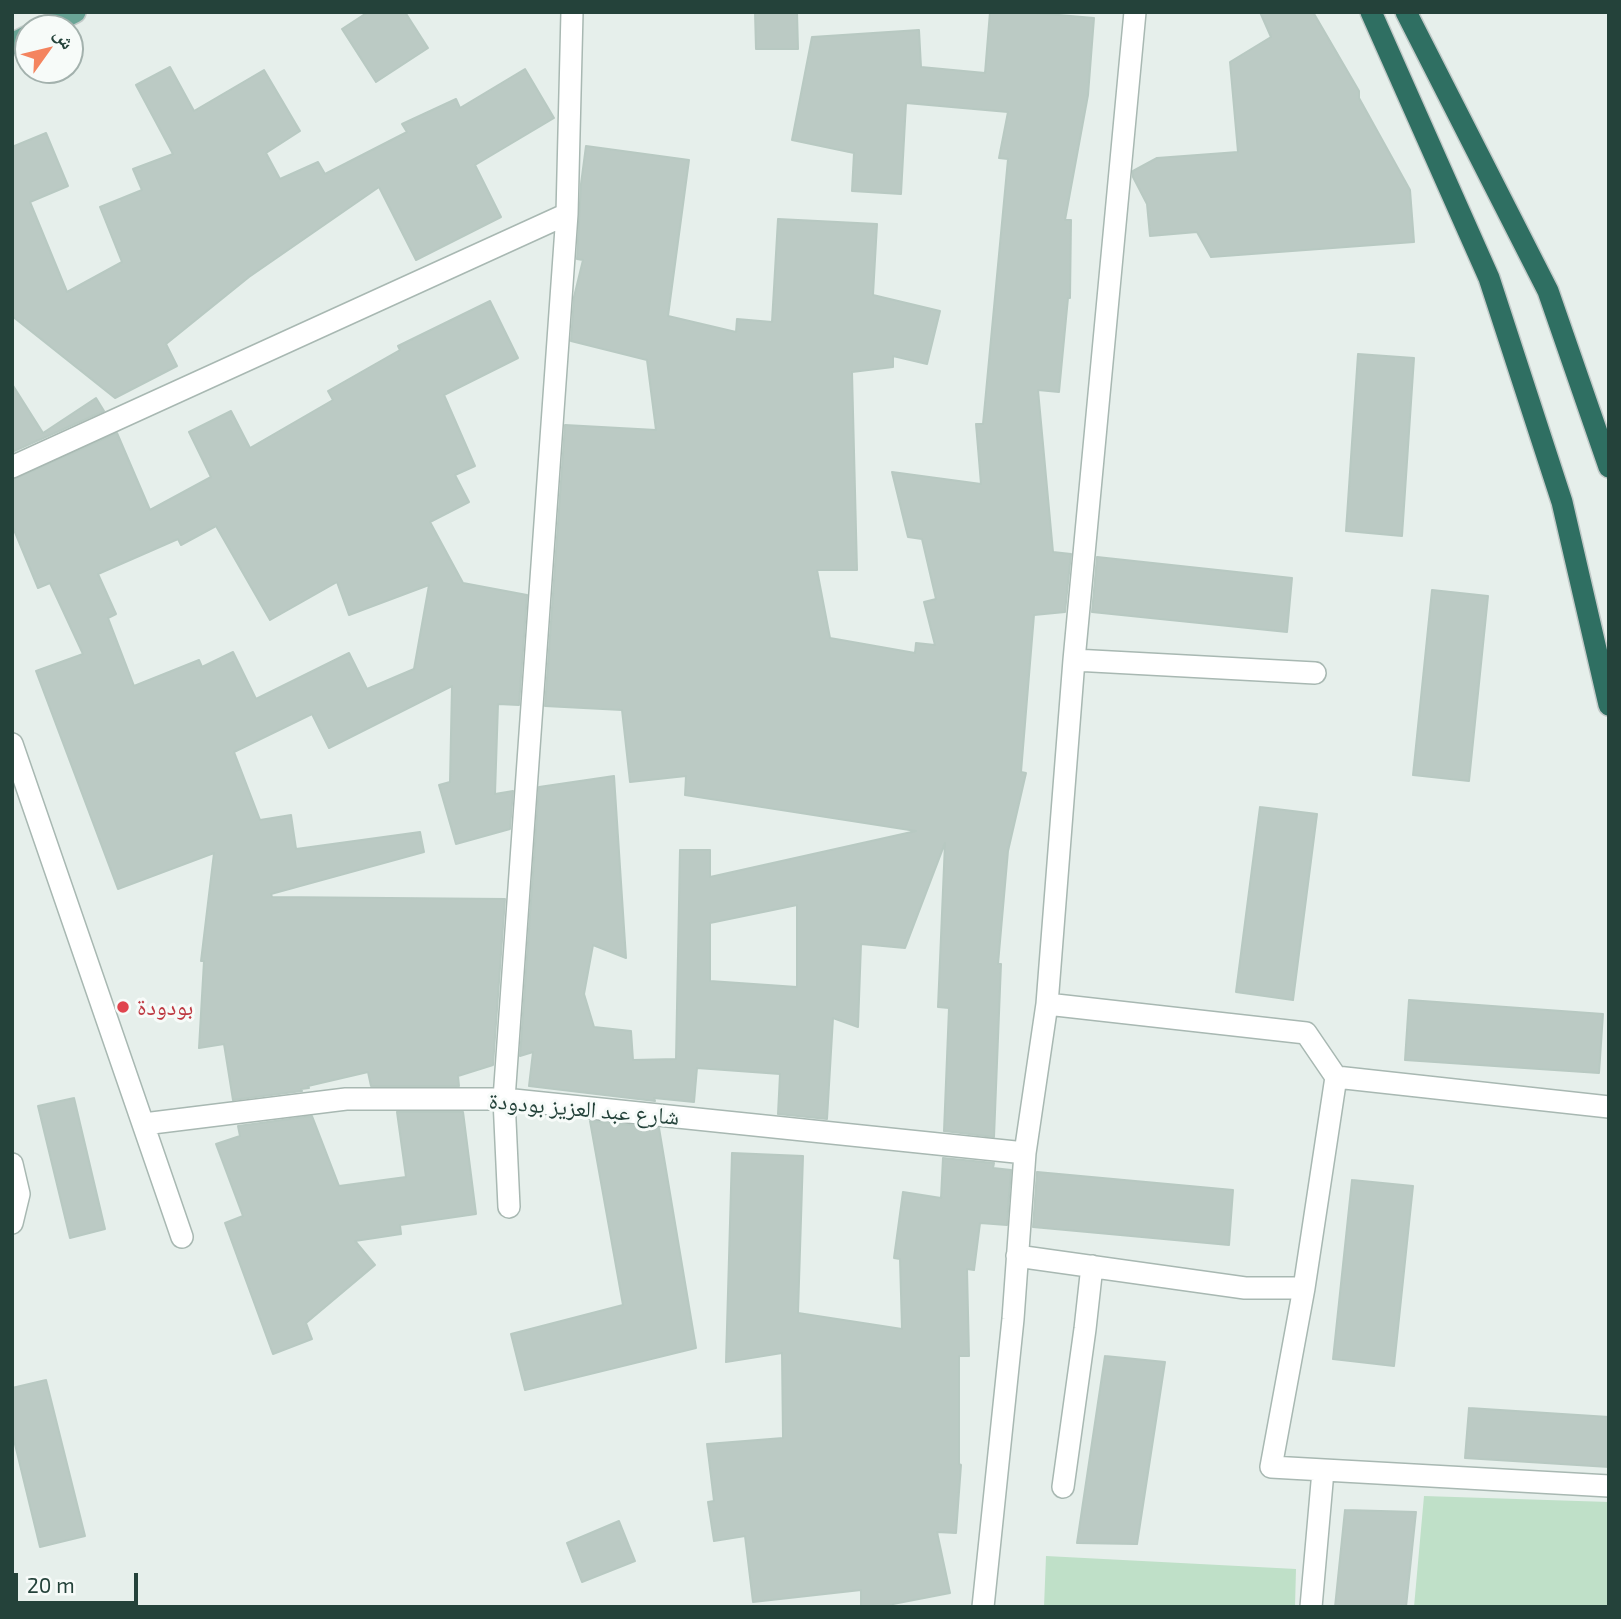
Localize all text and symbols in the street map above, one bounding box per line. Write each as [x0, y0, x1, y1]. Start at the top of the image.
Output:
north arrow [14, 14, 84, 84]
text: ش [50, 23, 80, 53]
place label: بودودة [137, 993, 193, 1021]
marker: بودودة [115, 999, 131, 1015]
street label: شارع عبد العزيز بودودة [488, 1087, 680, 1131]
scale bar [18, 1560, 142, 1604]
text: 20 m [27, 1572, 75, 1597]

